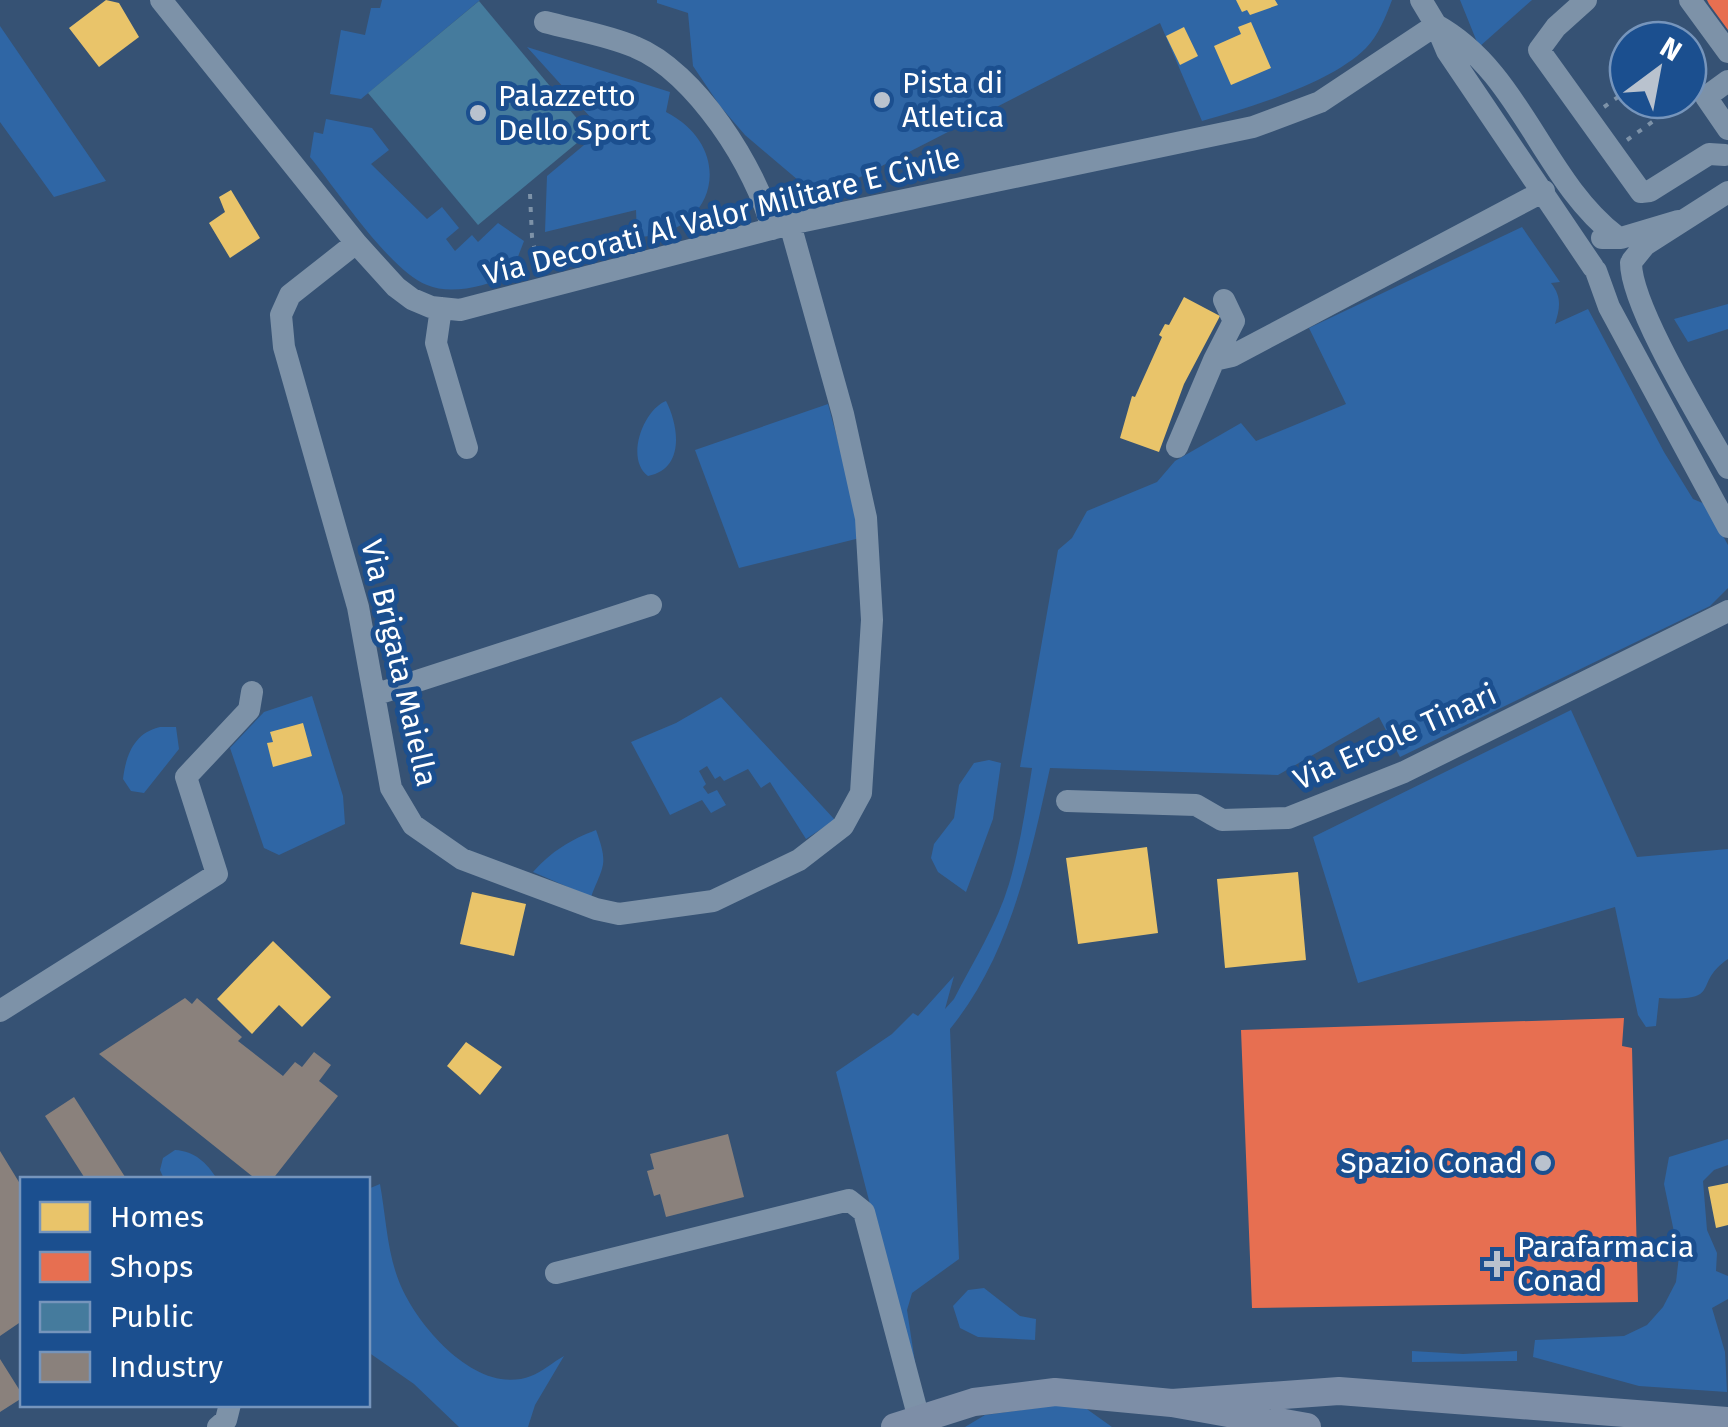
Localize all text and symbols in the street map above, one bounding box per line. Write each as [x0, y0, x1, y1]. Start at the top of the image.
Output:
north arrow [1608, 20, 1708, 120]
text: N [1654, 30, 1688, 68]
place label: Pista di Atletica [902, 65, 1004, 135]
place label: Palazzetto Dello Sport [498, 78, 651, 148]
marker: Pista di Atletica [871, 89, 893, 111]
marker: Palazzetto Dello Sport [467, 102, 489, 124]
street label: Via Decorati Al Valor Militare E Civile [480, 139, 964, 293]
street label: Via Brigata Maiella [353, 536, 445, 790]
street label: Via Ercole Tinari [1288, 676, 1502, 798]
place label: Spazio Conad [1340, 1145, 1523, 1181]
marker: Spazio Conad [1532, 1152, 1554, 1174]
legend [20, 1177, 370, 1407]
text: Homes [110, 1199, 204, 1235]
place label: Parafarmacia Conad [1517, 1229, 1694, 1299]
text: Shops [110, 1249, 193, 1285]
marker: Parafarmacia Conad [1486, 1253, 1508, 1275]
text: Public [110, 1299, 194, 1335]
text: Industry [110, 1349, 223, 1385]

